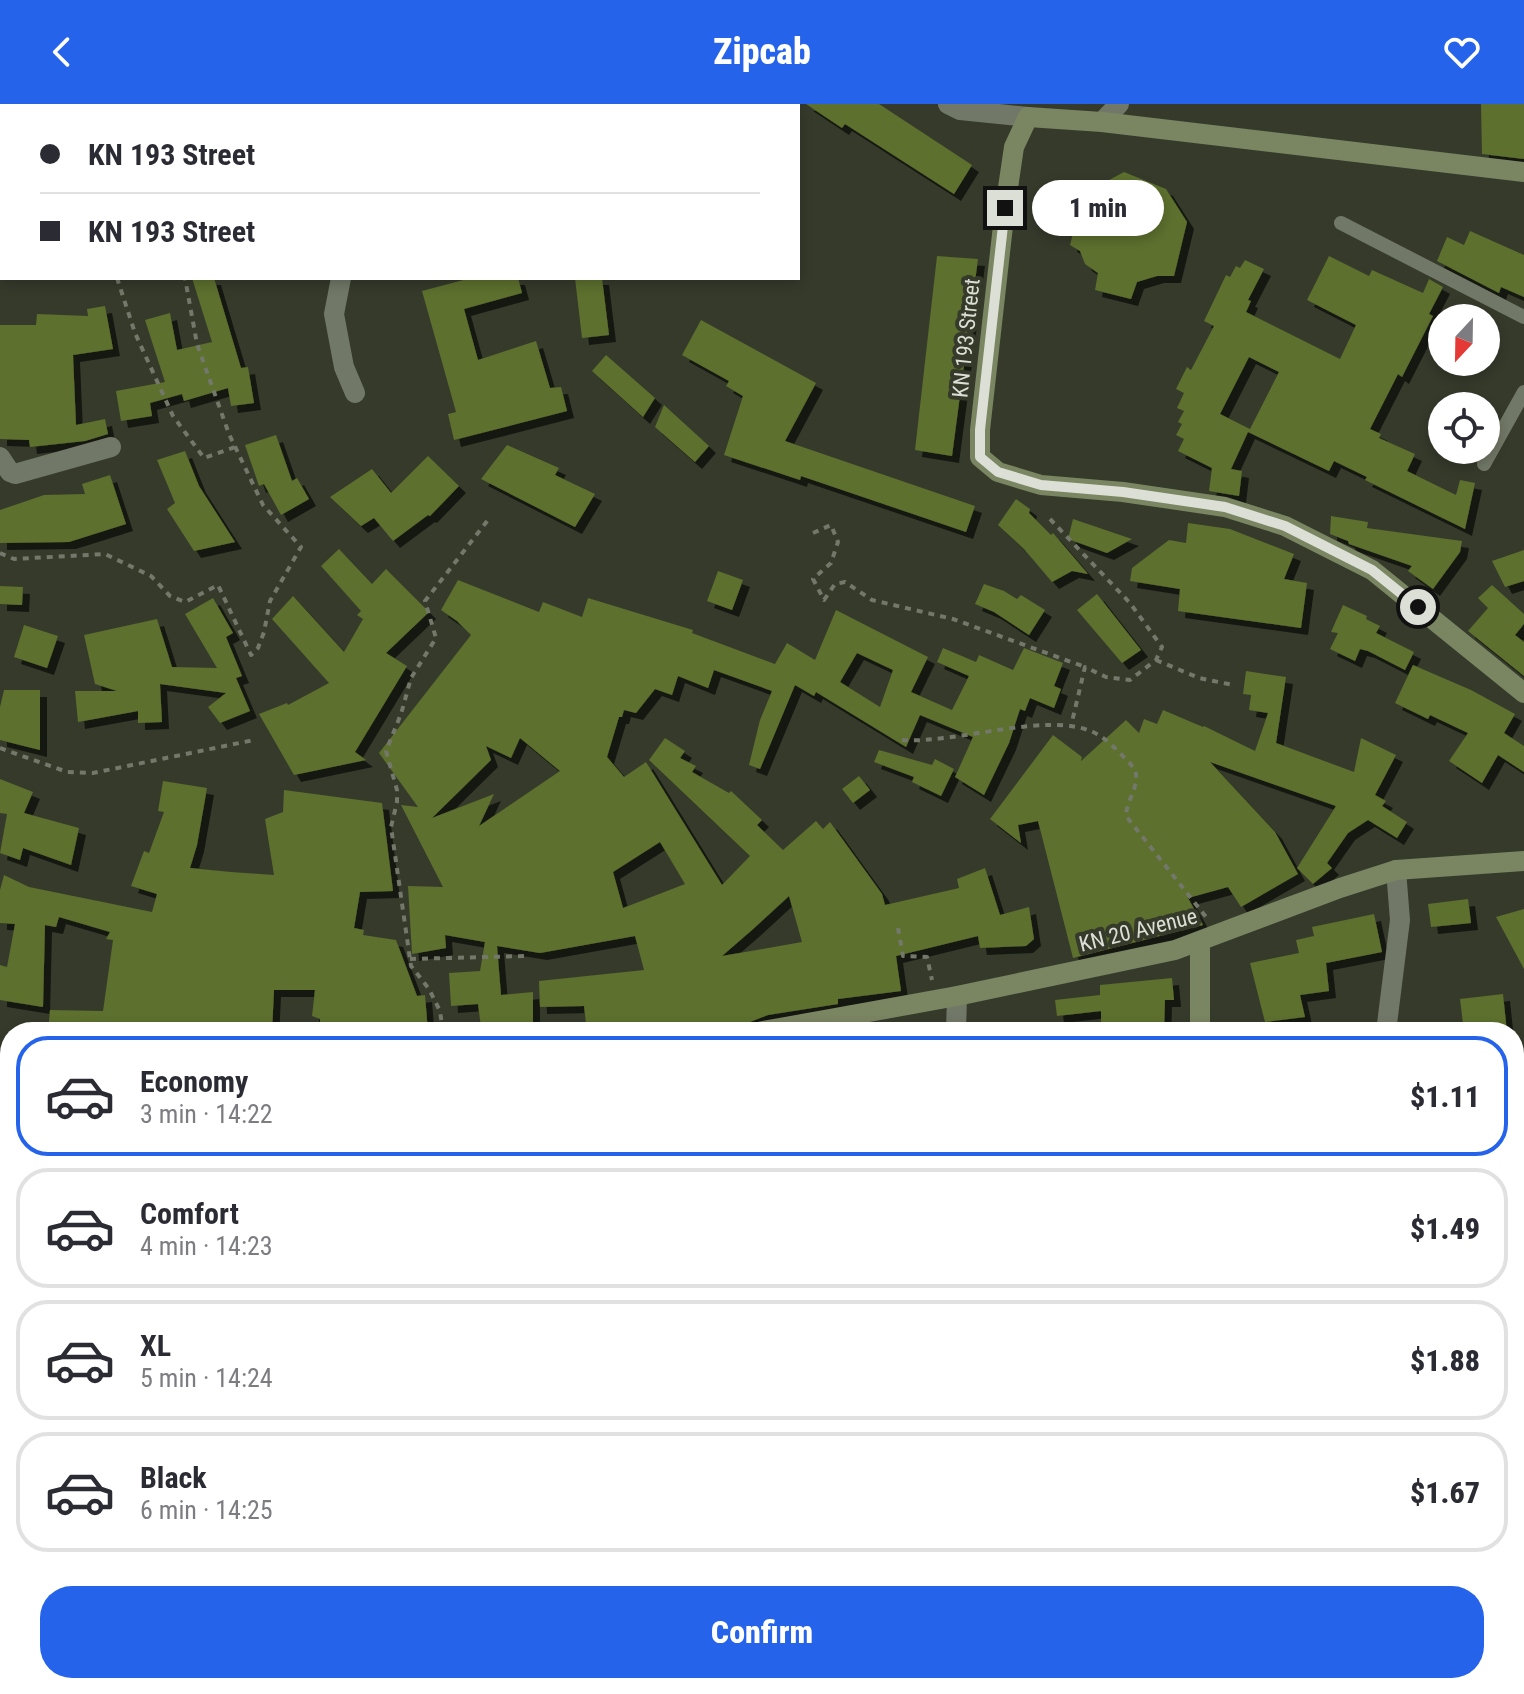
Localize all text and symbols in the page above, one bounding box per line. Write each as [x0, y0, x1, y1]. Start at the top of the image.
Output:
icon: back [40, 30, 84, 74]
icon: heart [1440, 30, 1484, 74]
text: Zipcab [713, 31, 811, 73]
text: KN 193 Street [88, 137, 255, 172]
callout: 1 min [1033, 180, 1165, 236]
route end [987, 190, 1023, 226]
text: 1 min [1069, 193, 1127, 223]
text: KN 193 Street [88, 214, 255, 249]
street label: KN 193 Street [947, 277, 985, 399]
north arrow [1428, 304, 1500, 376]
map controls [1428, 304, 1500, 464]
button: locate [1428, 392, 1500, 464]
route start [1400, 589, 1436, 625]
street label: KN 20 Avenue [1076, 903, 1200, 957]
icon: car [44, 1060, 116, 1132]
text: Economy [140, 1064, 248, 1099]
text: $1.11 [1410, 1079, 1480, 1114]
text: 3 min · 14:22 [140, 1099, 273, 1129]
icon: car [44, 1192, 116, 1264]
text: Comfort [140, 1196, 239, 1231]
text: $1.49 [1410, 1211, 1480, 1246]
text: 4 min · 14:23 [140, 1231, 273, 1261]
icon: car [44, 1324, 116, 1396]
text: XL [140, 1328, 171, 1363]
text: $1.88 [1410, 1343, 1480, 1378]
text: 5 min · 14:24 [140, 1363, 273, 1393]
icon: car [44, 1456, 116, 1528]
text: Black [140, 1460, 207, 1495]
text: $1.67 [1410, 1475, 1480, 1510]
text: 6 min · 14:25 [140, 1495, 273, 1525]
button: Confirm [40, 1586, 1484, 1678]

